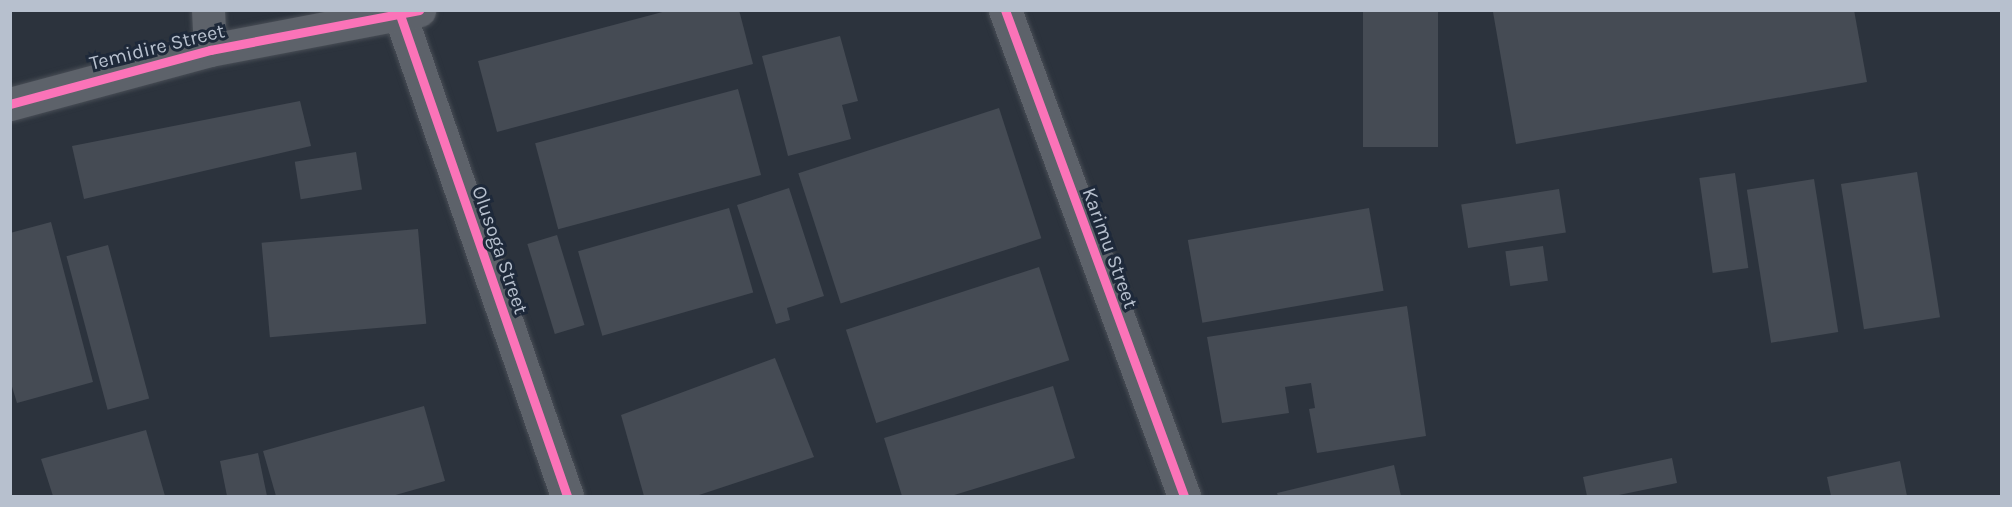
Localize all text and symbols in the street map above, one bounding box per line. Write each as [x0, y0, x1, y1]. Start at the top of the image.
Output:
street label: Temidire Street [87, 19, 227, 75]
street label: Olusoga Street [467, 183, 533, 317]
street label: Karimu Street [1077, 184, 1143, 312]

